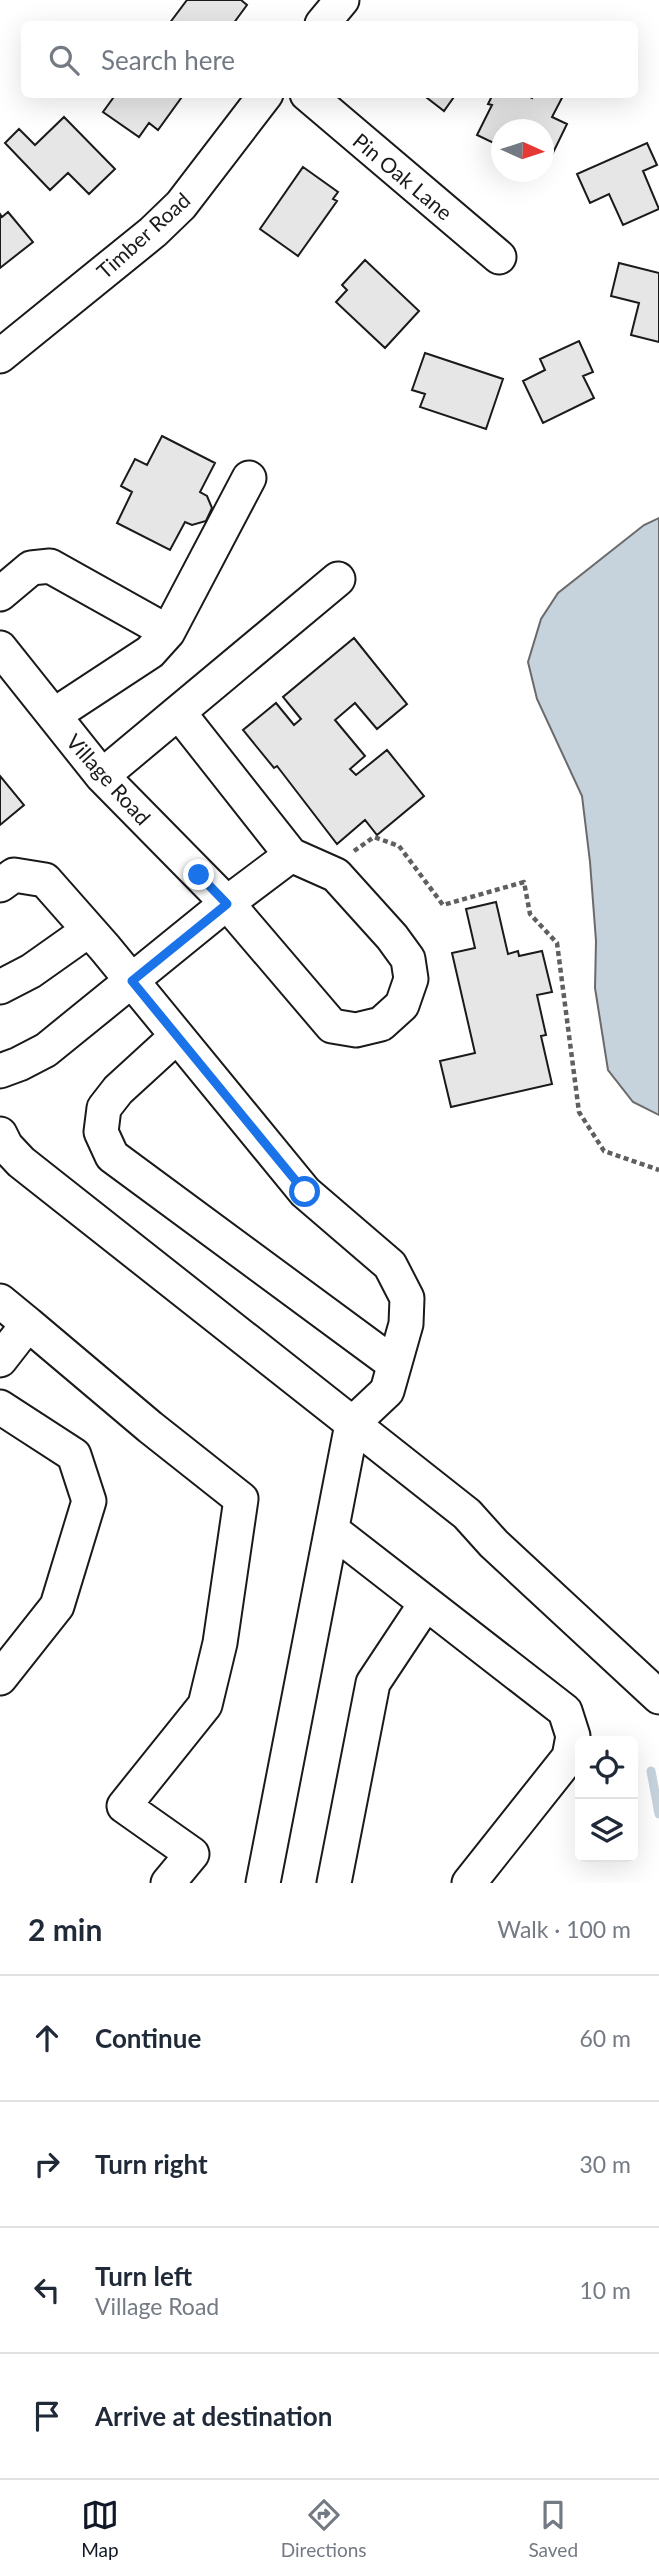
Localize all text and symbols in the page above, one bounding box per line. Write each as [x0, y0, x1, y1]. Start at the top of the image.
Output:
search box [21, 21, 638, 98]
icon: search [45, 41, 83, 79]
text: Search here [101, 44, 235, 76]
north arrow [491, 119, 554, 182]
street label: Pin Oak Lane [348, 127, 458, 225]
street label: Timber Road [91, 187, 195, 283]
street label: Village Road [62, 728, 156, 830]
route end [183, 859, 214, 890]
route start [289, 1176, 320, 1207]
map controls [575, 1736, 638, 1862]
button: locate [575, 1736, 638, 1799]
button: layers [575, 1799, 638, 1862]
text: 2 min [28, 1911, 102, 1947]
text: Walk · 100 m [497, 1915, 631, 1943]
icon: ahead [28, 2019, 66, 2057]
text: Continue [95, 2022, 201, 2054]
text: 60 m [580, 2024, 631, 2052]
icon: right [28, 2145, 66, 2183]
text: Turn right [95, 2148, 208, 2180]
text: 30 m [580, 2150, 631, 2178]
text: Turn left [95, 2260, 192, 2292]
icon: left [28, 2271, 66, 2309]
text: 10 m [580, 2276, 631, 2304]
text: Village Road [95, 2292, 219, 2320]
icon: arrive [28, 2397, 66, 2435]
text: Arrive at destination [95, 2400, 332, 2432]
tab: Map [81, 2496, 119, 2561]
tab: Directions [281, 2496, 367, 2561]
tab: Saved [528, 2496, 578, 2561]

